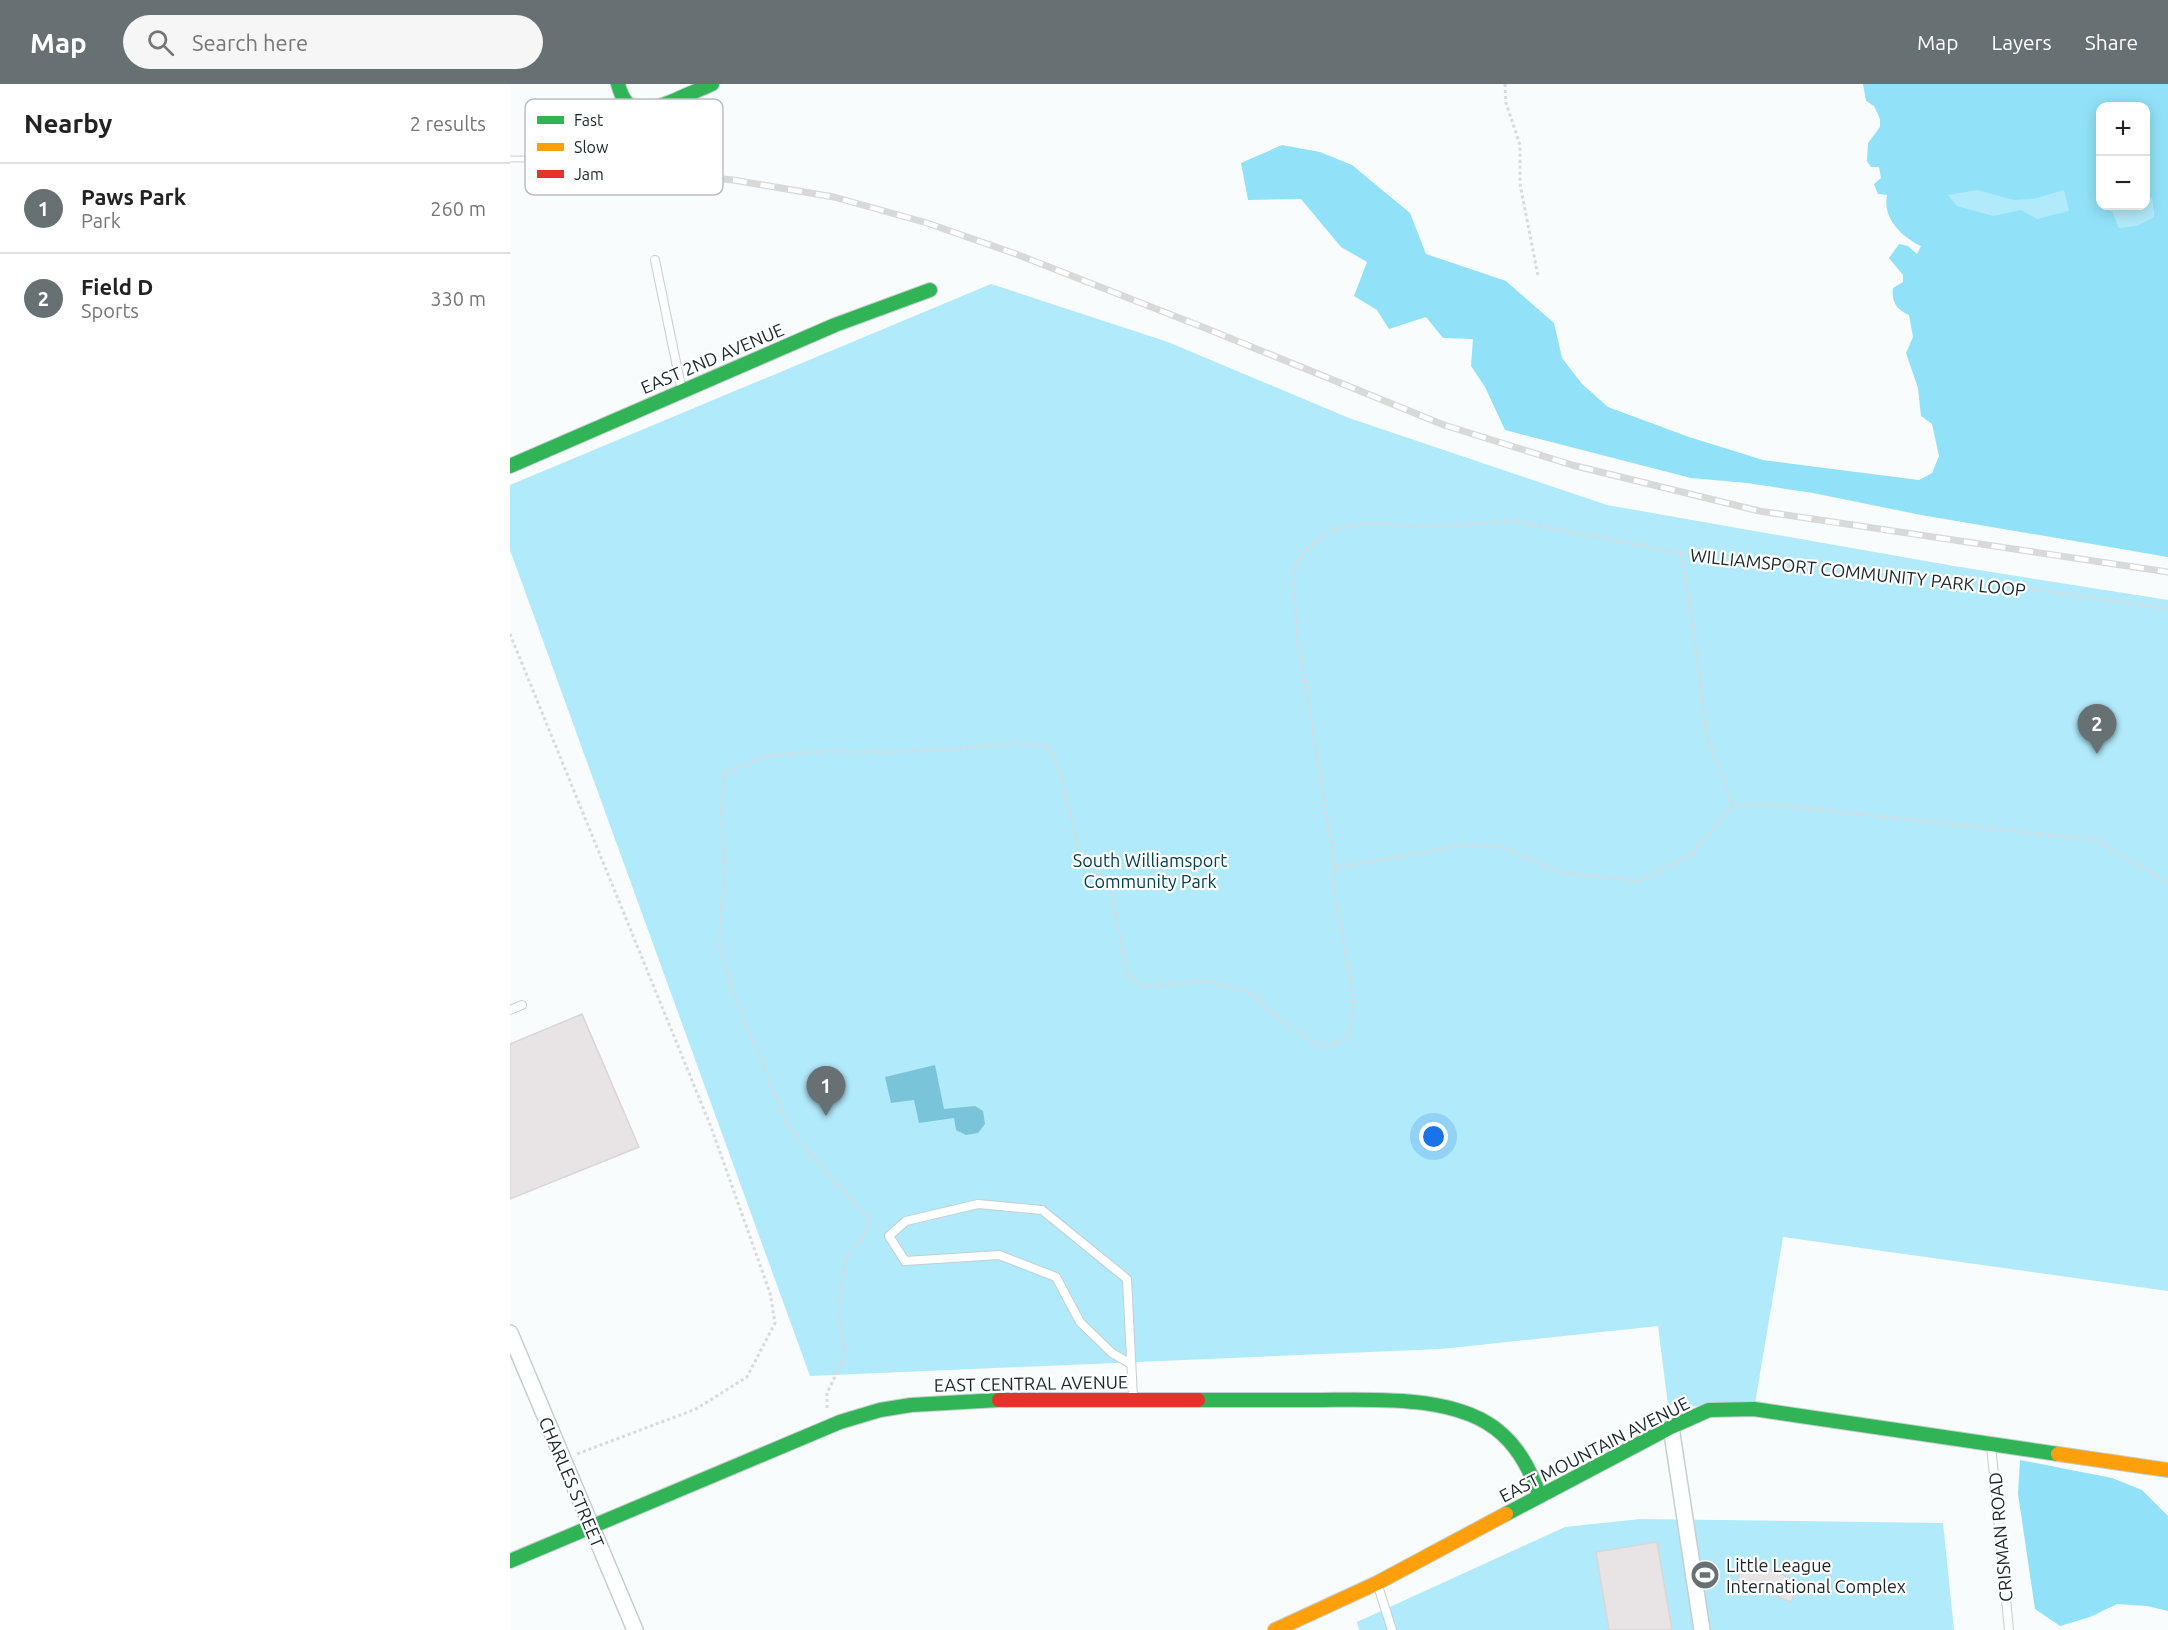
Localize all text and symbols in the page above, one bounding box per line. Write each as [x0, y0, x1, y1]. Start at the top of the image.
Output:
search box [123, 15, 543, 69]
icon: search [144, 26, 177, 59]
text: Map [30, 27, 87, 58]
text: Search here [192, 30, 308, 55]
text: Map [1917, 30, 1958, 54]
text: Layers [1991, 30, 2052, 54]
text: Share [2085, 30, 2138, 54]
legend [525, 99, 723, 195]
map controls [2096, 102, 2150, 210]
button: + [2096, 102, 2150, 156]
text: Nearby [24, 109, 112, 138]
text: Fast [574, 111, 604, 129]
text: 2 results [410, 112, 486, 135]
text: Slow [574, 138, 609, 156]
button: − [2096, 156, 2150, 210]
text: Jam [574, 165, 604, 183]
text: Paws Park [81, 184, 186, 209]
text: 1 [38, 197, 49, 220]
text: 260 m [430, 197, 486, 220]
text: Park [81, 209, 121, 232]
text: Field D [81, 274, 153, 299]
text: 2 [38, 287, 49, 310]
text: 330 m [430, 287, 486, 310]
text: Sports [81, 299, 139, 322]
street label: EAST 2ND AVENUE [638, 319, 786, 397]
street label: WILLIAMSPORT COMMUNITY PARK LOOP [1689, 544, 2027, 600]
pin: 2 [2078, 704, 2116, 754]
park label: South Williamsport Community Park [1073, 850, 1227, 891]
pin: 1 [806, 1066, 846, 1116]
your location [1419, 1122, 1448, 1151]
street label: EAST CENTRAL AVENUE [934, 1371, 1128, 1395]
street label: EAST MOUNTAIN AVENUE [1496, 1392, 1692, 1506]
street label: CHARLES STREET [535, 1414, 609, 1550]
street label: CRISMAN ROAD [1984, 1471, 2016, 1603]
place label: Little League International Complex [1726, 1555, 1906, 1596]
sports icon: Little League International Complex [1689, 1559, 1721, 1591]

